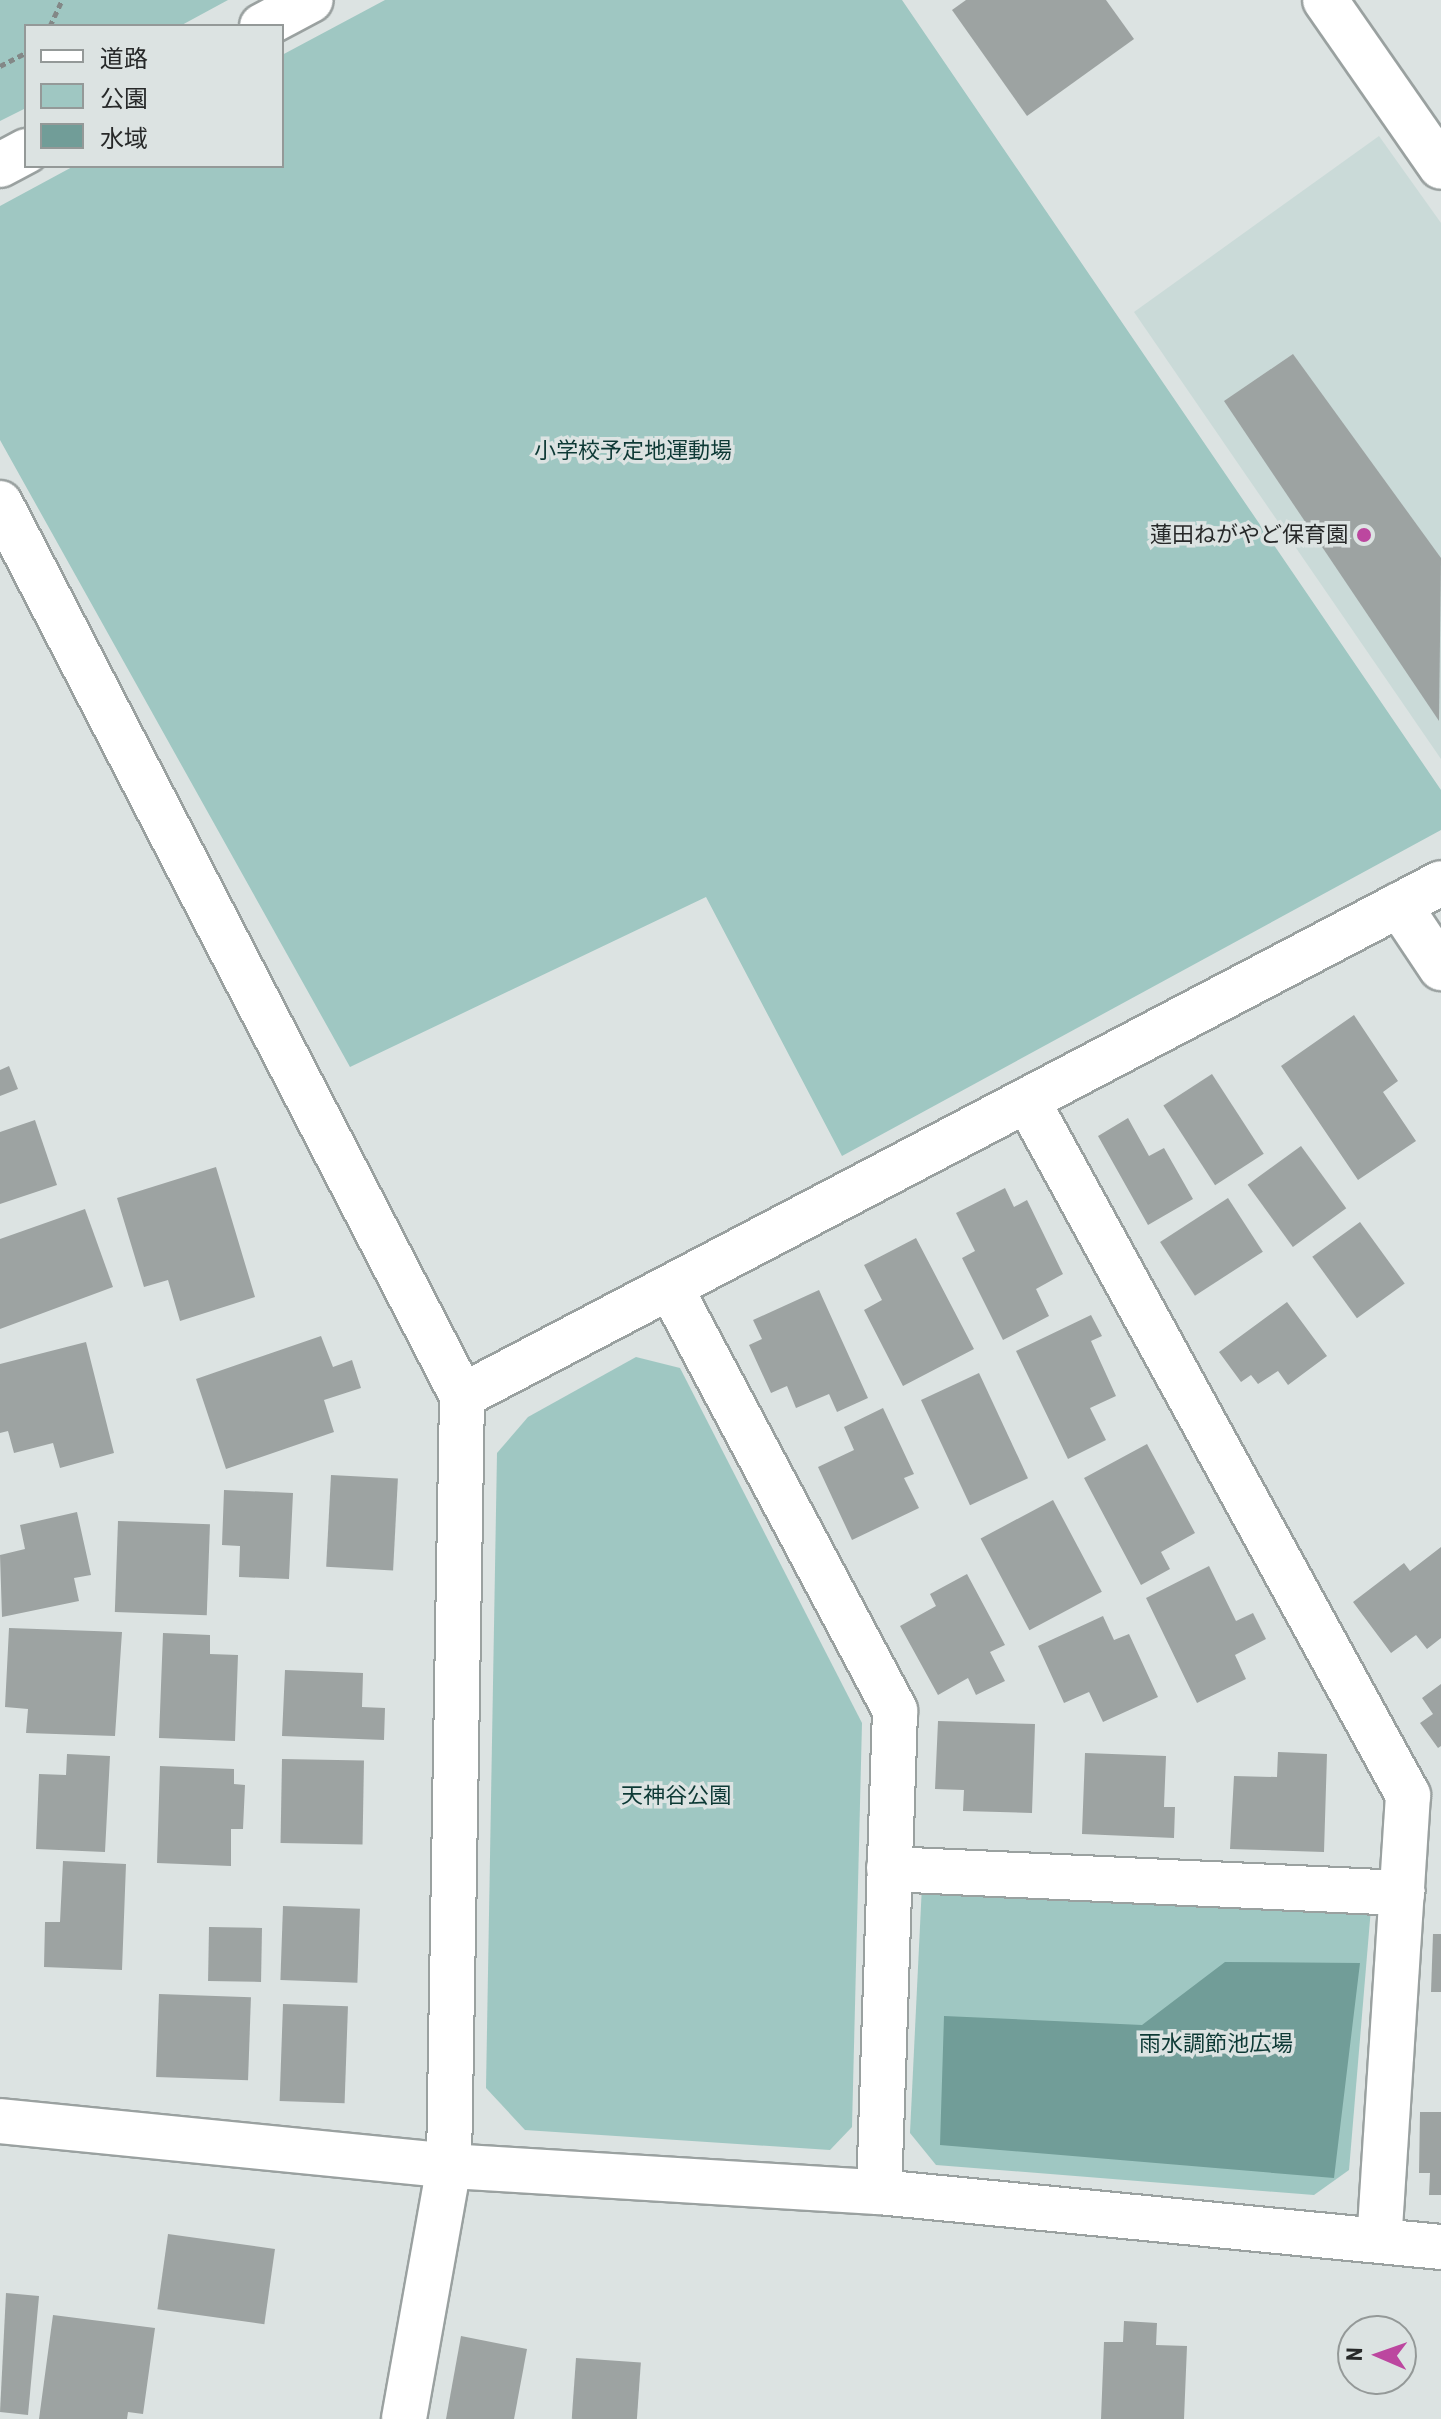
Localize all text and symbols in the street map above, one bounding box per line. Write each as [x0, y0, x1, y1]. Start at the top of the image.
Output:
legend [24, 24, 284, 168]
text: 道路 [100, 45, 148, 73]
text: 公園 [100, 85, 148, 113]
text: 水域 [100, 125, 148, 153]
park label: 小学校予定地運動場 [534, 438, 732, 464]
place label: 蓮田ねがやど保育園 [1150, 522, 1348, 548]
marker: 蓮田ねがやど保育園 [1355, 526, 1373, 544]
park label: 天神谷公園 [621, 1783, 731, 1809]
park label: 雨水調節池広場 [1139, 2031, 1293, 2057]
north arrow [1337, 2315, 1417, 2395]
text: N [1342, 2347, 1367, 2361]

